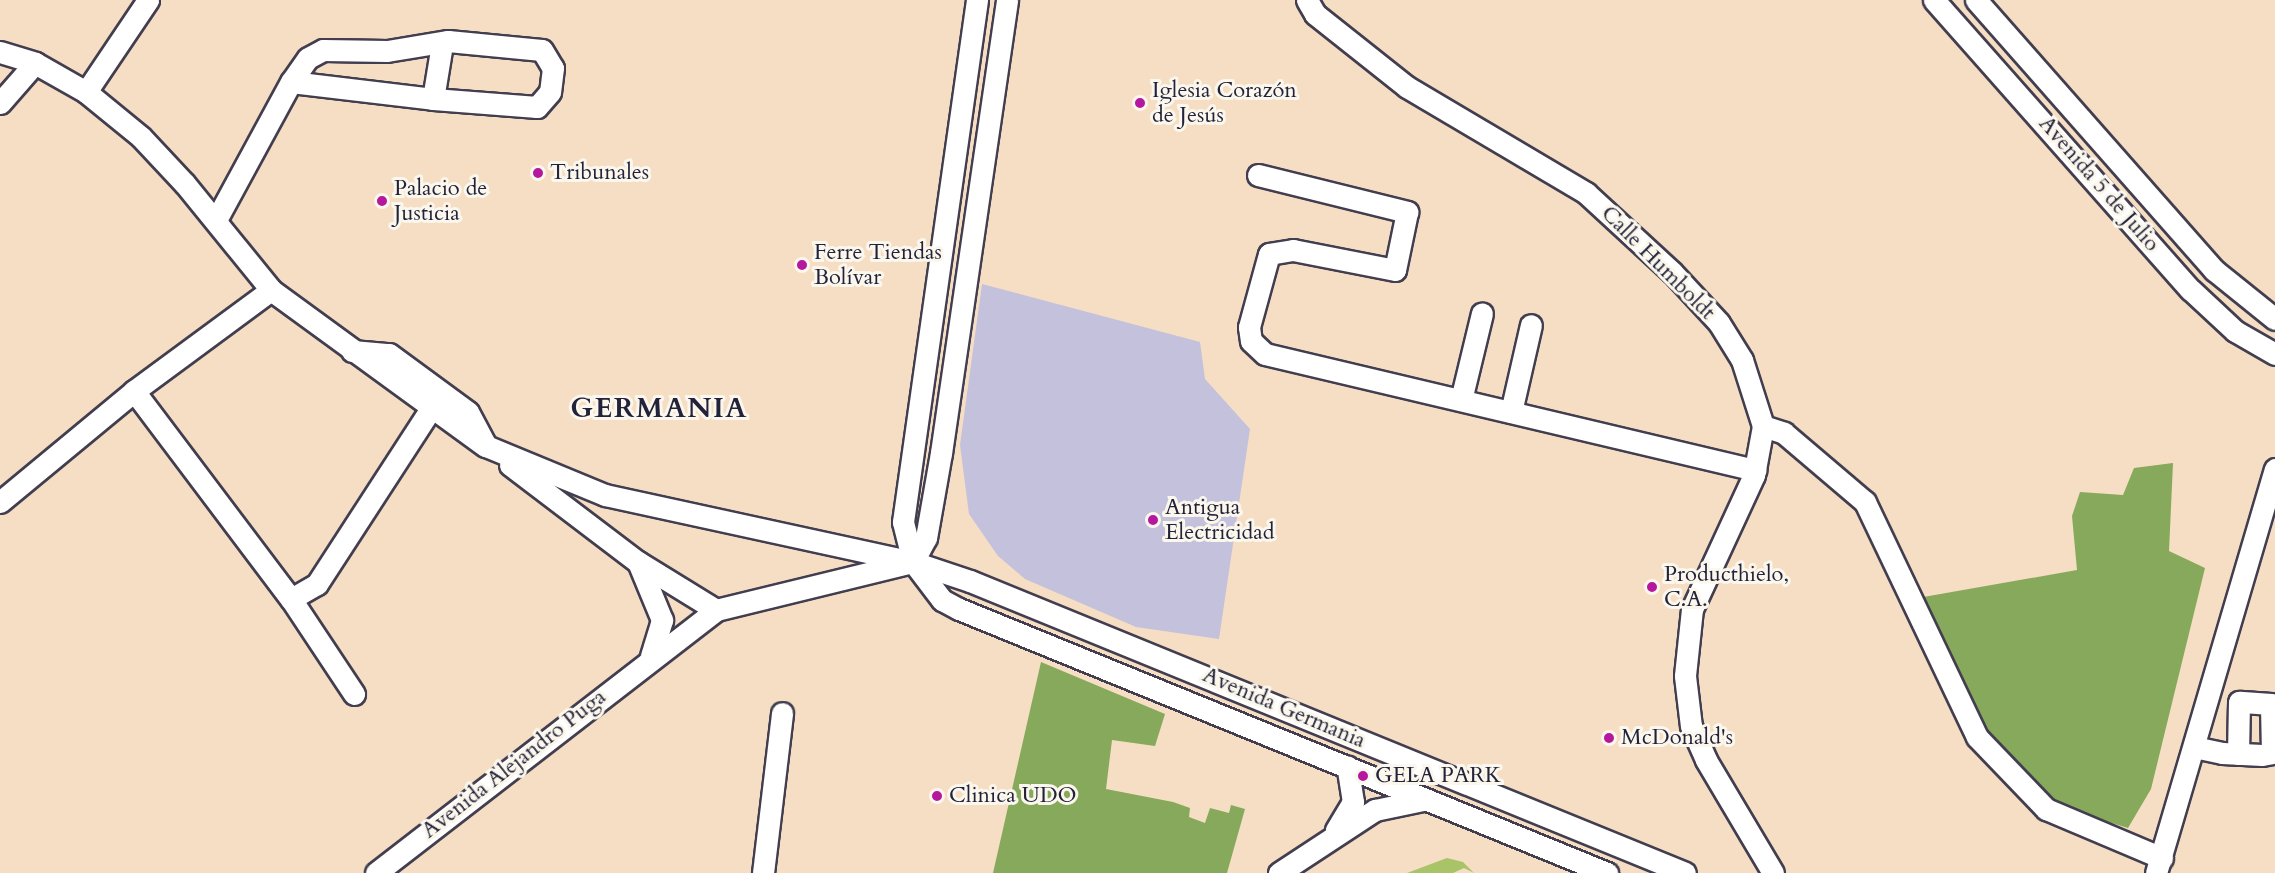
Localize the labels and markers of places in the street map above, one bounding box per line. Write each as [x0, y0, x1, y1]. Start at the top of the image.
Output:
place label: Iglesia Corazón de Jesús [1152, 77, 1297, 128]
marker: Iglesia Corazón de Jesús [1133, 96, 1147, 110]
place label: Tribunales [550, 160, 649, 186]
marker: Tribunales [531, 166, 545, 180]
place label: Palacio de Justicia [394, 175, 487, 226]
marker: Palacio de Justicia [375, 194, 389, 208]
place label: Ferre Tiendas Bolívar [814, 239, 942, 290]
marker: Ferre Tiendas Bolívar [795, 258, 809, 272]
place label: Antigua Electricidad [1165, 494, 1275, 546]
marker: Antigua Electricidad [1146, 513, 1160, 527]
place label: Producthielo, C.A. [1664, 561, 1789, 612]
marker: Producthielo, C.A. [1645, 580, 1659, 594]
place label: McDonald's [1621, 725, 1733, 751]
marker: McDonald's [1602, 731, 1616, 745]
place label: GELA PARK [1375, 763, 1501, 789]
marker: GELA PARK [1356, 769, 1370, 783]
place label: Clinica UDO [949, 783, 1077, 809]
marker: Clinica UDO [930, 789, 944, 803]

